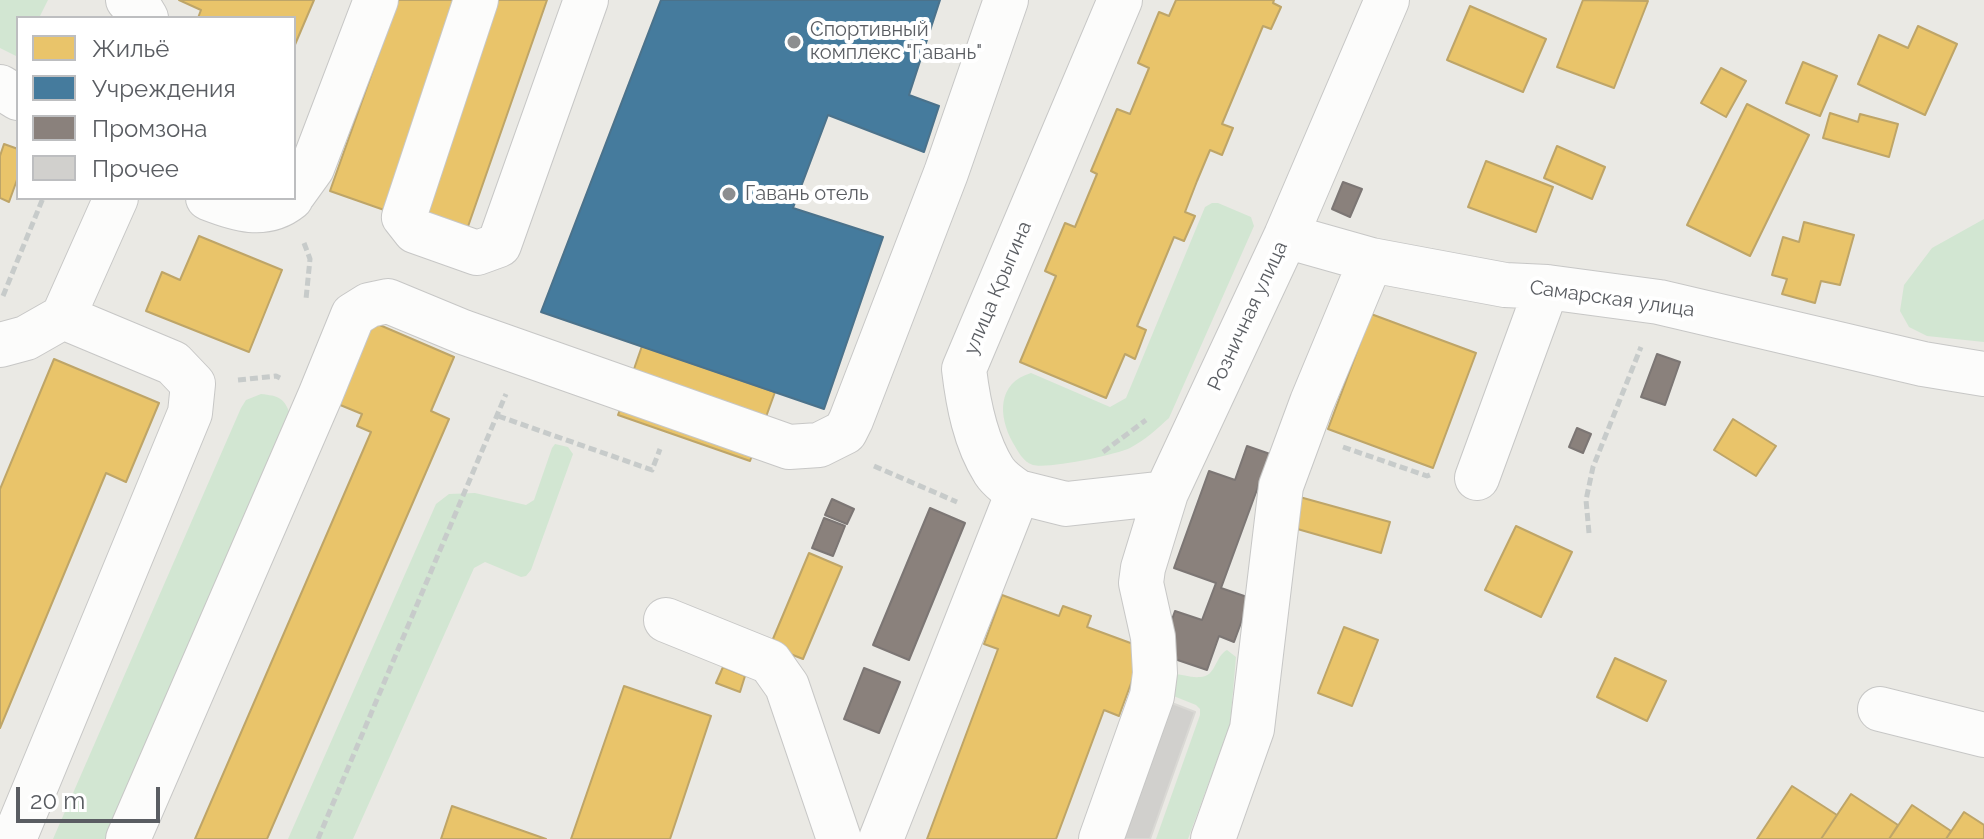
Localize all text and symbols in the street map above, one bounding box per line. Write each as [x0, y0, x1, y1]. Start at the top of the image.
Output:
legend [16, 16, 296, 200]
place label: Спортивный комплекс "Гавань" [810, 18, 982, 65]
marker: Спортивный комплекс "Гавань" [785, 33, 803, 51]
text: Жильё [92, 34, 169, 63]
text: Учреждения [92, 74, 236, 103]
text: Промзона [92, 114, 207, 143]
text: Прочее [92, 154, 179, 183]
place label: Гавань отель [745, 182, 869, 206]
marker: Гавань отель [720, 185, 738, 203]
street label: улица Крыгина [959, 218, 1037, 358]
street label: Розничная улица [1203, 238, 1293, 394]
street label: Самарская улица [1528, 276, 1696, 322]
scale bar [20, 771, 164, 821]
text: 20 m [30, 786, 85, 815]

